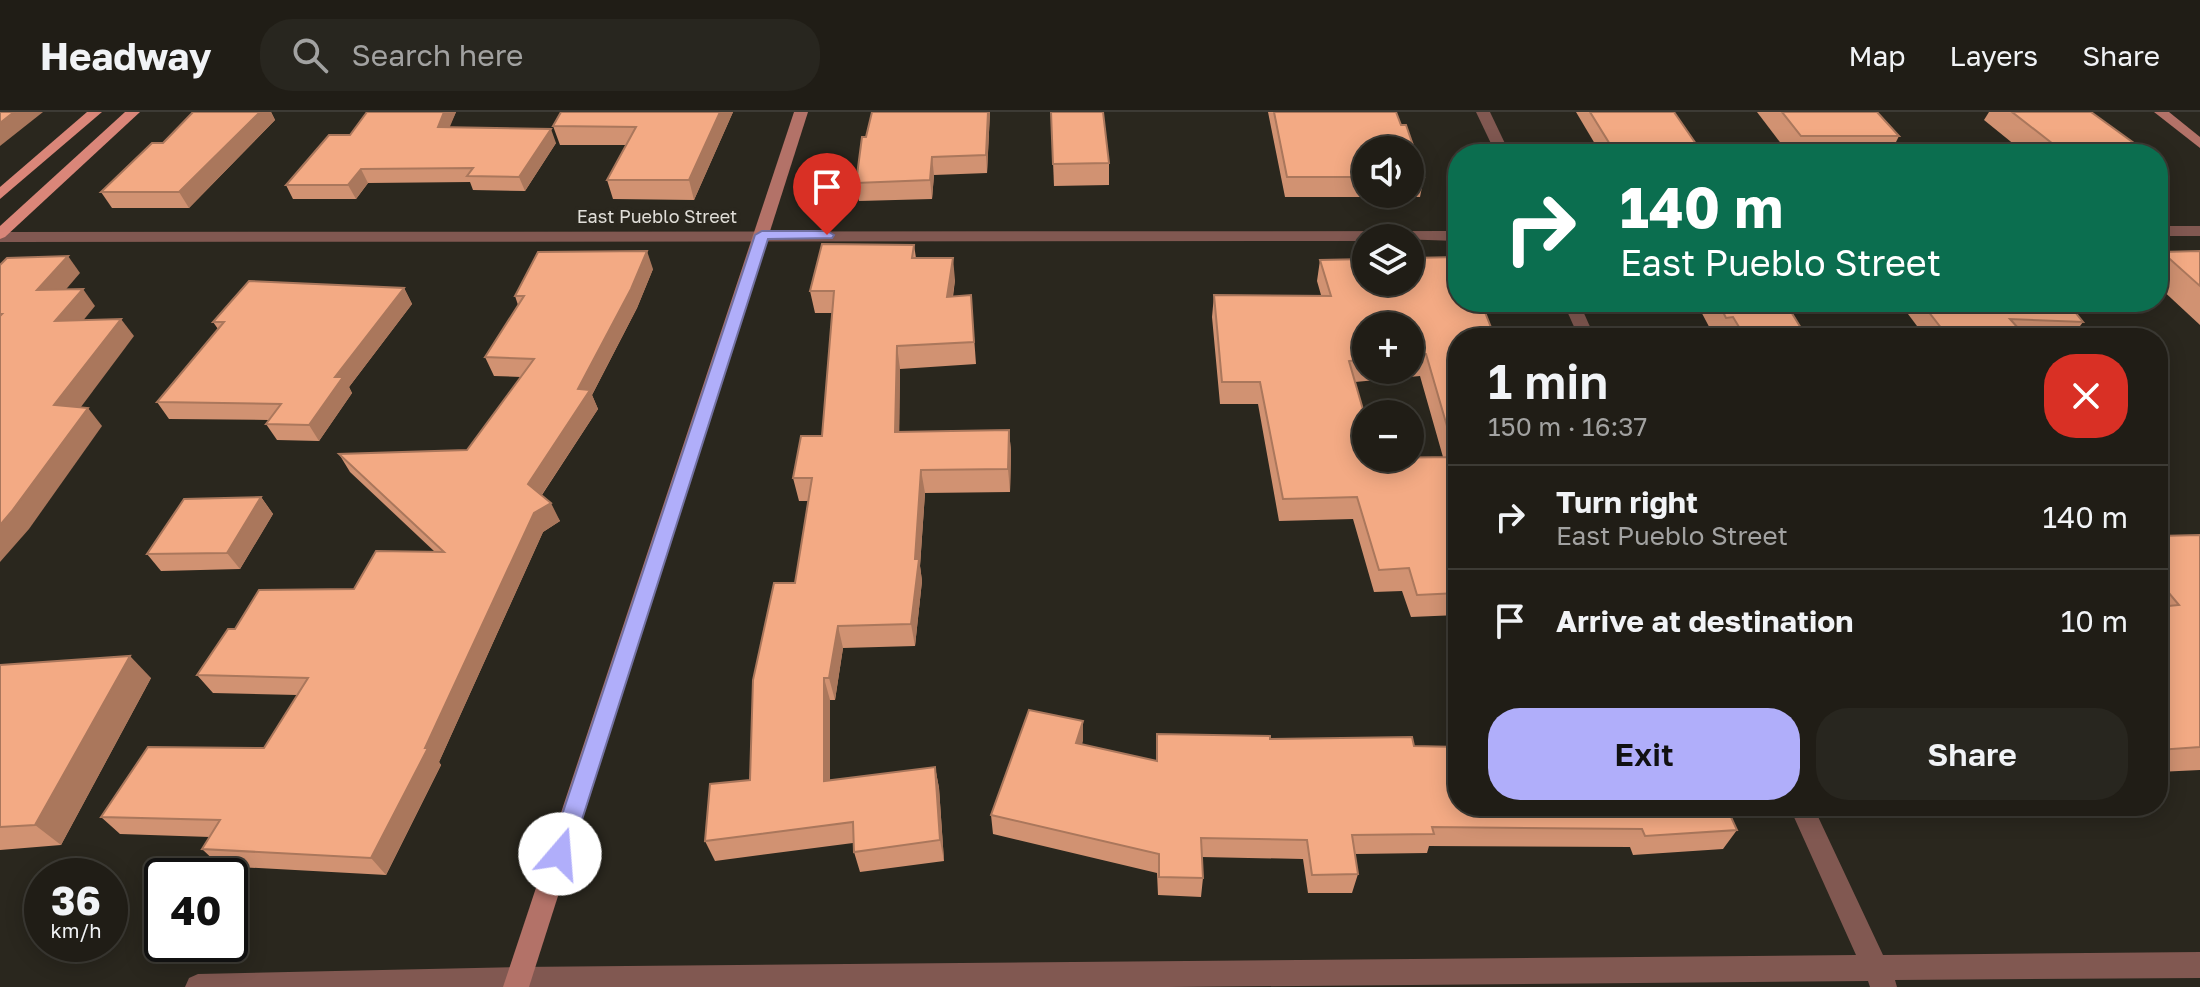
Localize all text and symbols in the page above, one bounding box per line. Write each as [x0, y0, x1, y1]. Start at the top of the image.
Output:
search box [260, 19, 820, 91]
text: Headway [40, 33, 212, 78]
icon: search [288, 33, 332, 77]
text: Search here [352, 37, 523, 73]
text: Map [1848, 39, 1906, 72]
text: Layers [1950, 39, 2038, 72]
text: Share [2082, 39, 2160, 72]
map controls [1352, 136, 1424, 472]
button: sound [1352, 136, 1424, 208]
pin [793, 153, 861, 235]
icon: arrive [805, 165, 849, 209]
text: 140 m [1620, 173, 1783, 240]
icon: right [1488, 176, 1592, 280]
street label: East Pueblo Street [577, 205, 737, 227]
button: layers [1352, 224, 1424, 296]
text: East Pueblo Street [1620, 241, 1941, 284]
button: + [1352, 312, 1424, 384]
text: 1 min [1488, 352, 1608, 410]
button: close [2044, 354, 2128, 438]
button: − [1352, 400, 1424, 472]
text: 150 m · 16:37 [1488, 411, 1647, 442]
text: Turn right [1556, 484, 1698, 520]
icon: right [1488, 495, 1532, 539]
text: 140 m [2043, 499, 2128, 535]
text: East Pueblo Street [1556, 520, 1788, 551]
icon: arrive [1488, 599, 1532, 643]
text: Arrive at destination [1556, 603, 1853, 639]
text: 10 m [2061, 603, 2128, 639]
button: Exit [1488, 708, 1800, 800]
button: Share [1816, 708, 2128, 800]
position arrow [518, 812, 602, 896]
speed limit sign: 40 [144, 858, 248, 962]
text: 36 [51, 876, 101, 924]
text: km/h [51, 918, 101, 942]

